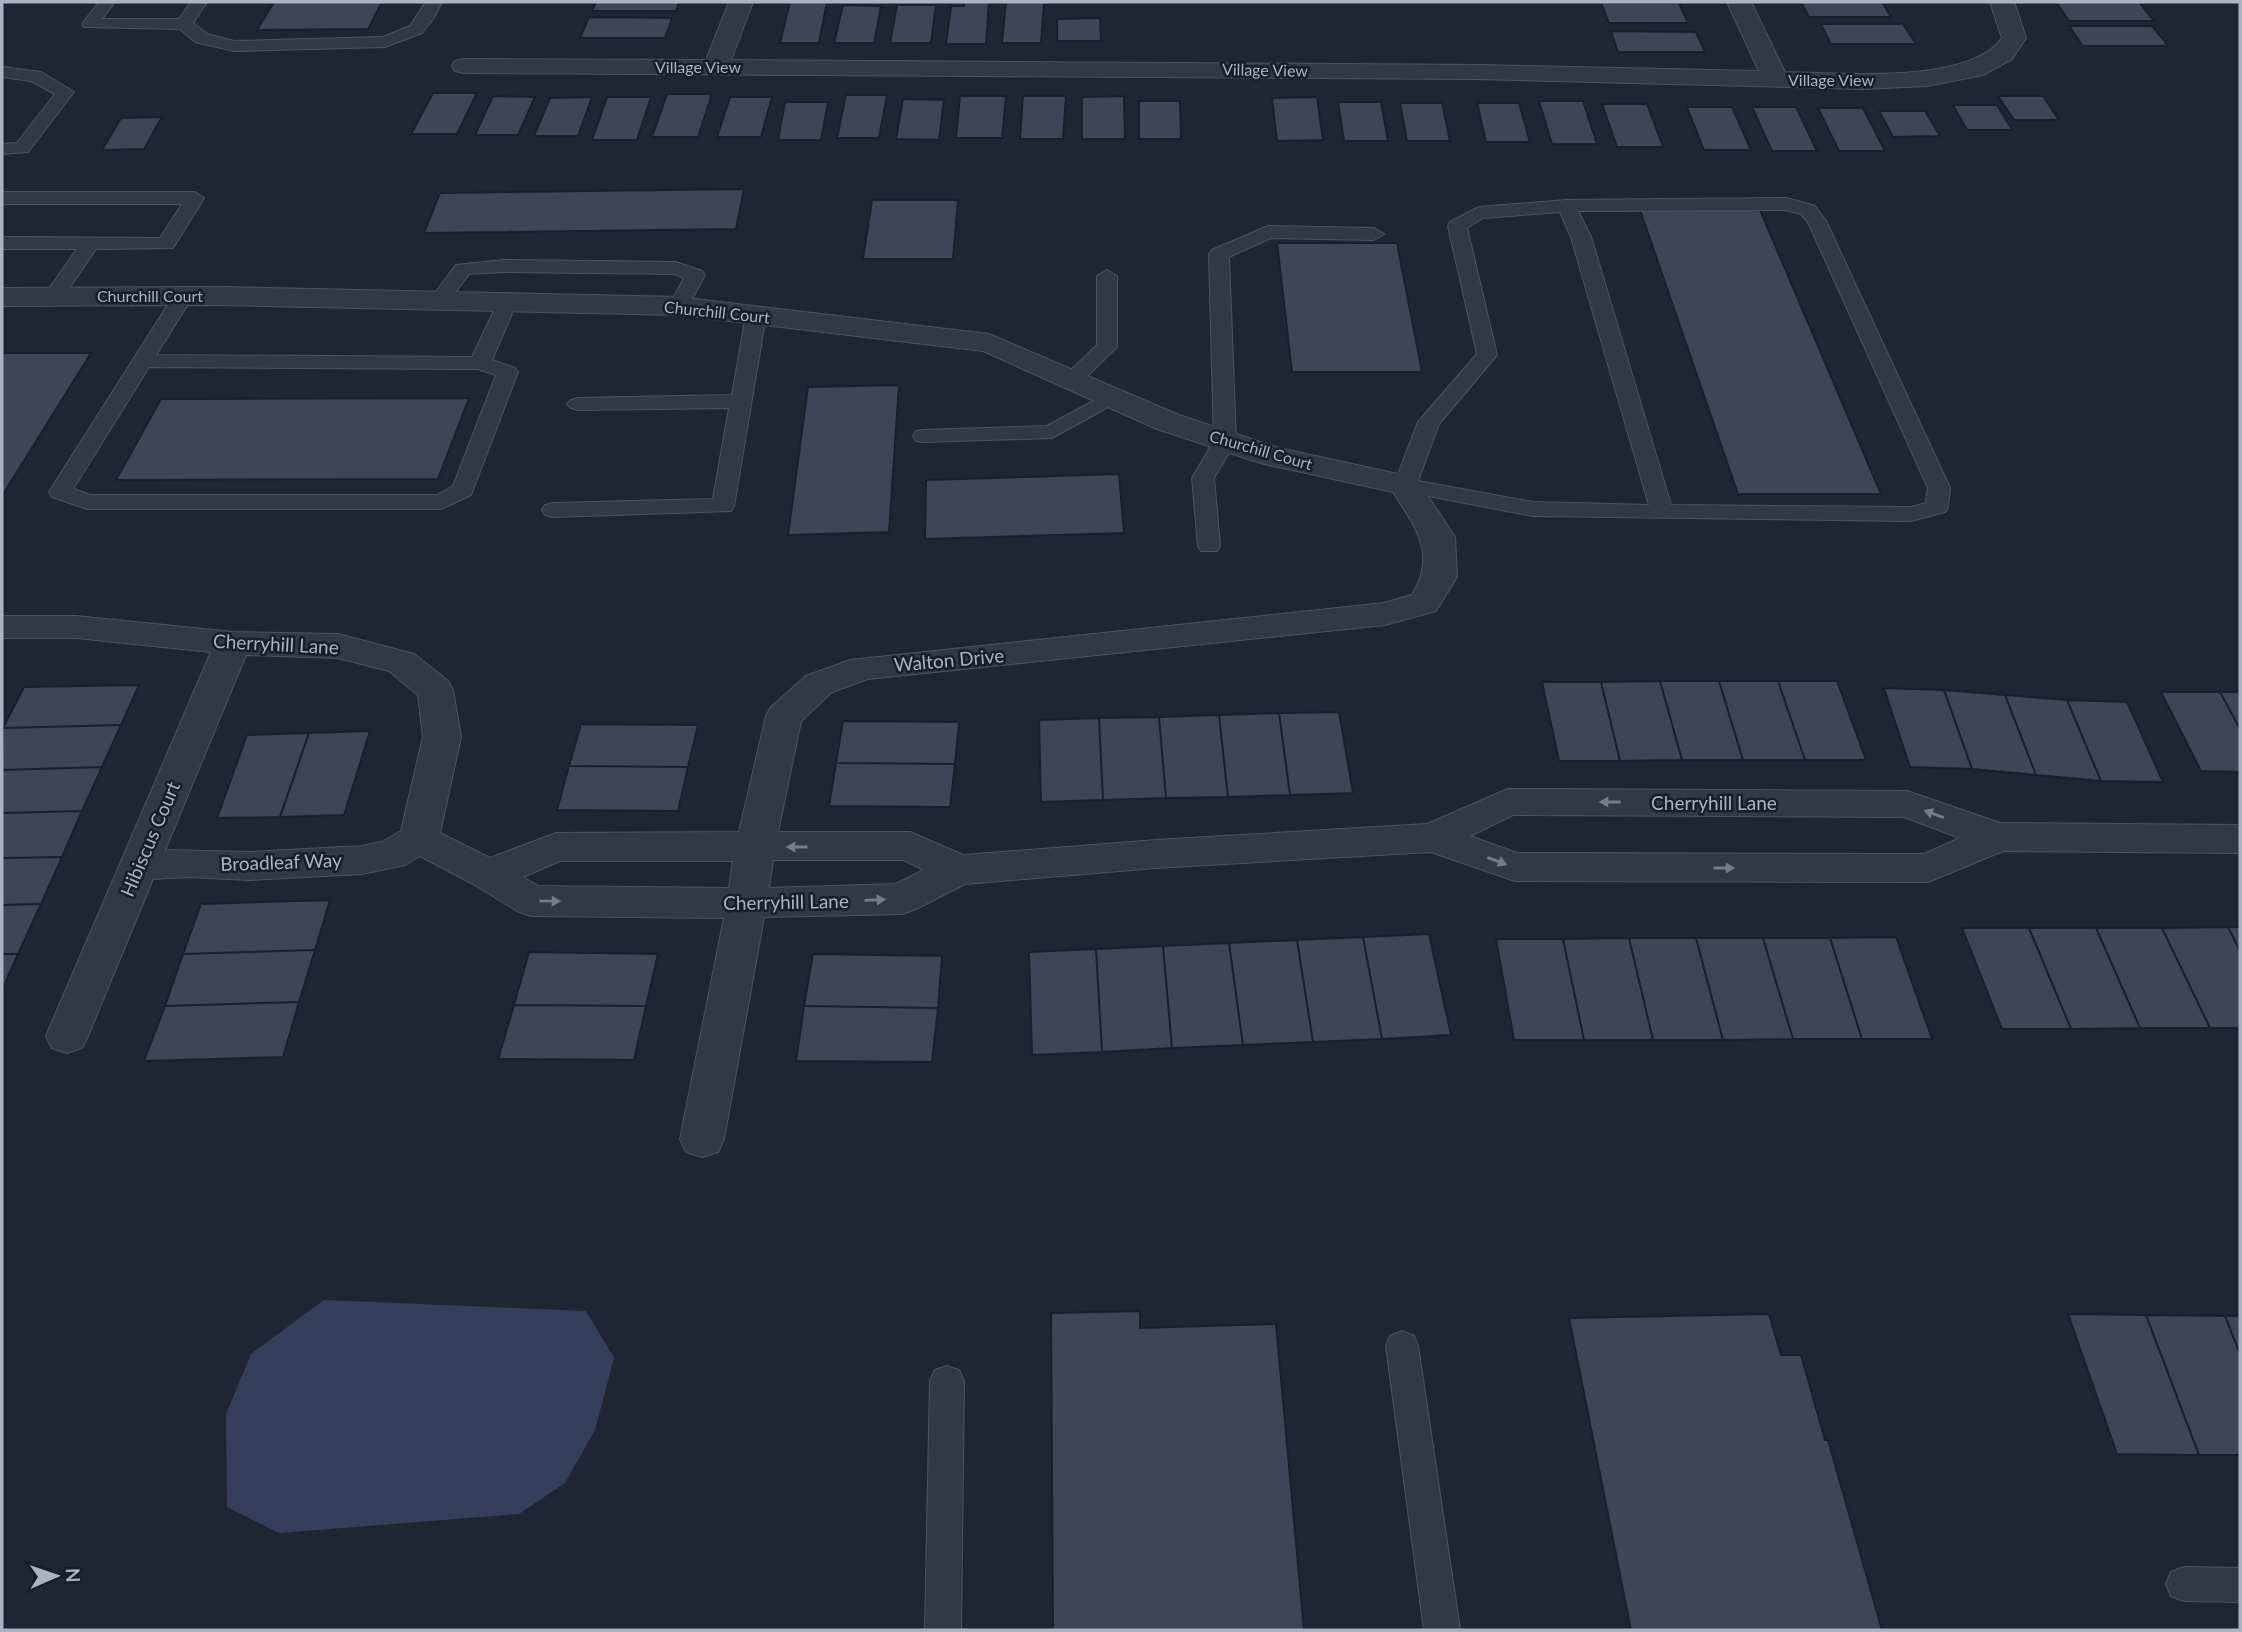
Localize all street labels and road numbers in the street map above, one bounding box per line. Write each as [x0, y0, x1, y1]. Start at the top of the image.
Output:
street label: Village View [655, 57, 741, 76]
street label: Village View [1222, 59, 1309, 80]
street label: Village View [1788, 70, 1874, 89]
street label: Churchill Court [97, 286, 203, 305]
street label: Churchill Court [663, 297, 771, 327]
street label: Churchill Court [1207, 426, 1315, 473]
street label: Cherryhill Lane [213, 629, 339, 658]
street label: Walton Drive [893, 643, 1005, 676]
street label: Hibiscus Court [115, 778, 184, 900]
street label: Cherryhill Lane [1651, 791, 1777, 814]
street label: Broadleaf Way [220, 848, 342, 875]
street label: Cherryhill Lane [723, 889, 849, 914]

